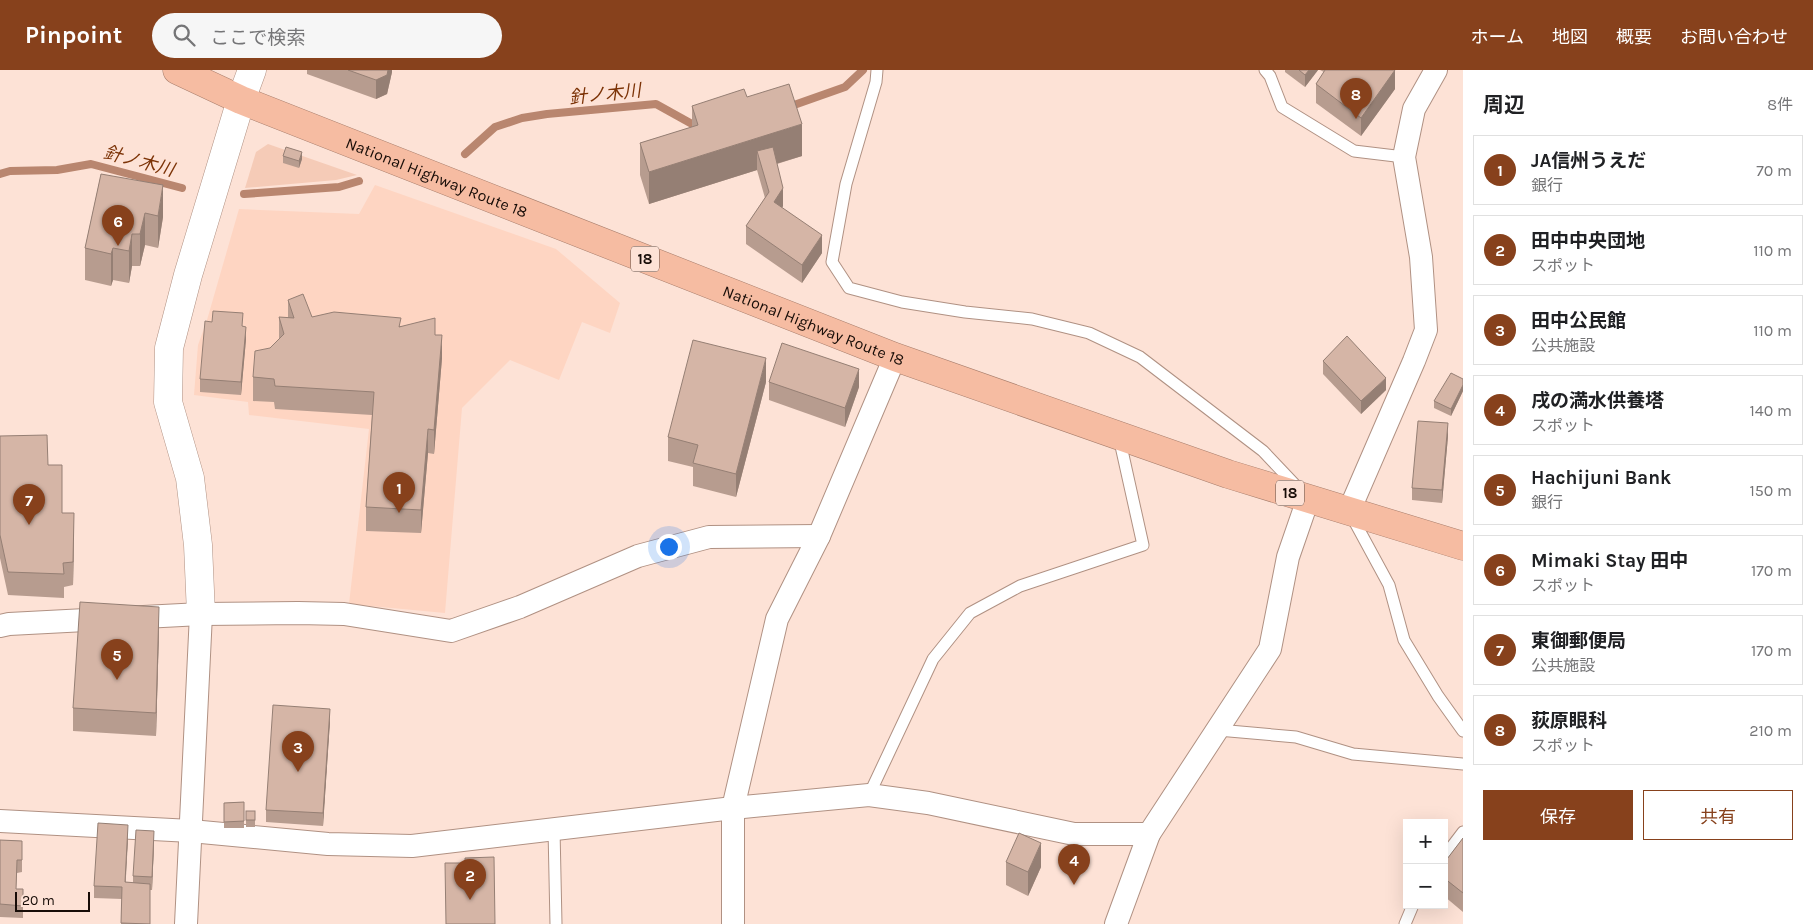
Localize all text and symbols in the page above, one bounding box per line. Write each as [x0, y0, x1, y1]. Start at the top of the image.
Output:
search box [152, 13, 502, 58]
text: Pinpoint [25, 21, 122, 49]
icon: search [170, 21, 198, 49]
text: ホーム [1471, 26, 1524, 48]
text: 地図 [1552, 26, 1588, 48]
text: 概要 [1616, 26, 1652, 48]
text: お問い合わせ [1680, 26, 1788, 48]
text: ここで検索 [210, 27, 305, 49]
pin: 8 [1340, 78, 1372, 119]
water label: 針ノ木川 [568, 79, 644, 109]
text: 周辺 [1483, 93, 1525, 117]
text: 8件 [1767, 95, 1793, 114]
street label: National Highway Route 18 [343, 133, 530, 221]
water label: 針ノ木川 [101, 141, 179, 181]
text: JA信州うえだ [1531, 150, 1646, 172]
text: 1 [1497, 161, 1503, 180]
text: 70 m [1756, 161, 1792, 180]
text: 銀行 [1531, 176, 1563, 195]
pin: 6 [102, 205, 134, 246]
text: 田中中央団地 [1531, 230, 1645, 252]
text: 2 [1495, 241, 1505, 260]
text: 110 m [1753, 241, 1792, 260]
road number: 18 [631, 246, 659, 272]
text: スポット [1531, 256, 1595, 275]
street label: National Highway Route 18 [720, 281, 907, 369]
text: 田中公民館 [1531, 310, 1626, 332]
text: 3 [1495, 321, 1505, 340]
text: 110 m [1753, 321, 1792, 340]
text: 公共施設 [1531, 336, 1595, 355]
text: 戌の満水供養塔 [1531, 390, 1664, 412]
text: 4 [1495, 401, 1505, 420]
text: 140 m [1750, 401, 1792, 420]
text: スポット [1531, 416, 1595, 435]
text: Hachijuni Bank [1531, 467, 1671, 489]
pin: 1 [383, 472, 415, 513]
road number: 18 [1276, 480, 1304, 506]
text: 5 [1495, 481, 1505, 500]
text: 150 m [1749, 481, 1792, 500]
pin: 7 [13, 484, 45, 525]
text: 銀行 [1531, 493, 1563, 512]
your location [656, 534, 682, 560]
text: Mimaki Stay 田中 [1531, 550, 1688, 572]
text: 6 [1495, 561, 1505, 580]
text: 170 m [1751, 561, 1792, 580]
text: スポット [1531, 576, 1595, 595]
text: 東御郵便局 [1531, 630, 1626, 652]
pin: 5 [101, 639, 133, 680]
text: 7 [1496, 641, 1504, 660]
text: 170 m [1751, 641, 1792, 660]
text: 公共施設 [1531, 656, 1595, 675]
text: 荻原眼科 [1531, 710, 1607, 732]
text: 8 [1495, 721, 1505, 740]
text: 210 m [1749, 721, 1792, 740]
pin: 3 [282, 731, 314, 772]
text: スポット [1531, 736, 1595, 755]
button: 保存 [1483, 790, 1633, 840]
button: 共有 [1643, 790, 1793, 840]
map controls [1403, 819, 1448, 909]
button: + [1403, 819, 1448, 864]
pin: 4 [1058, 844, 1090, 885]
pin: 2 [454, 859, 486, 900]
button: − [1403, 864, 1448, 909]
scale bar [15, 889, 90, 912]
text: 20 m [22, 892, 55, 909]

